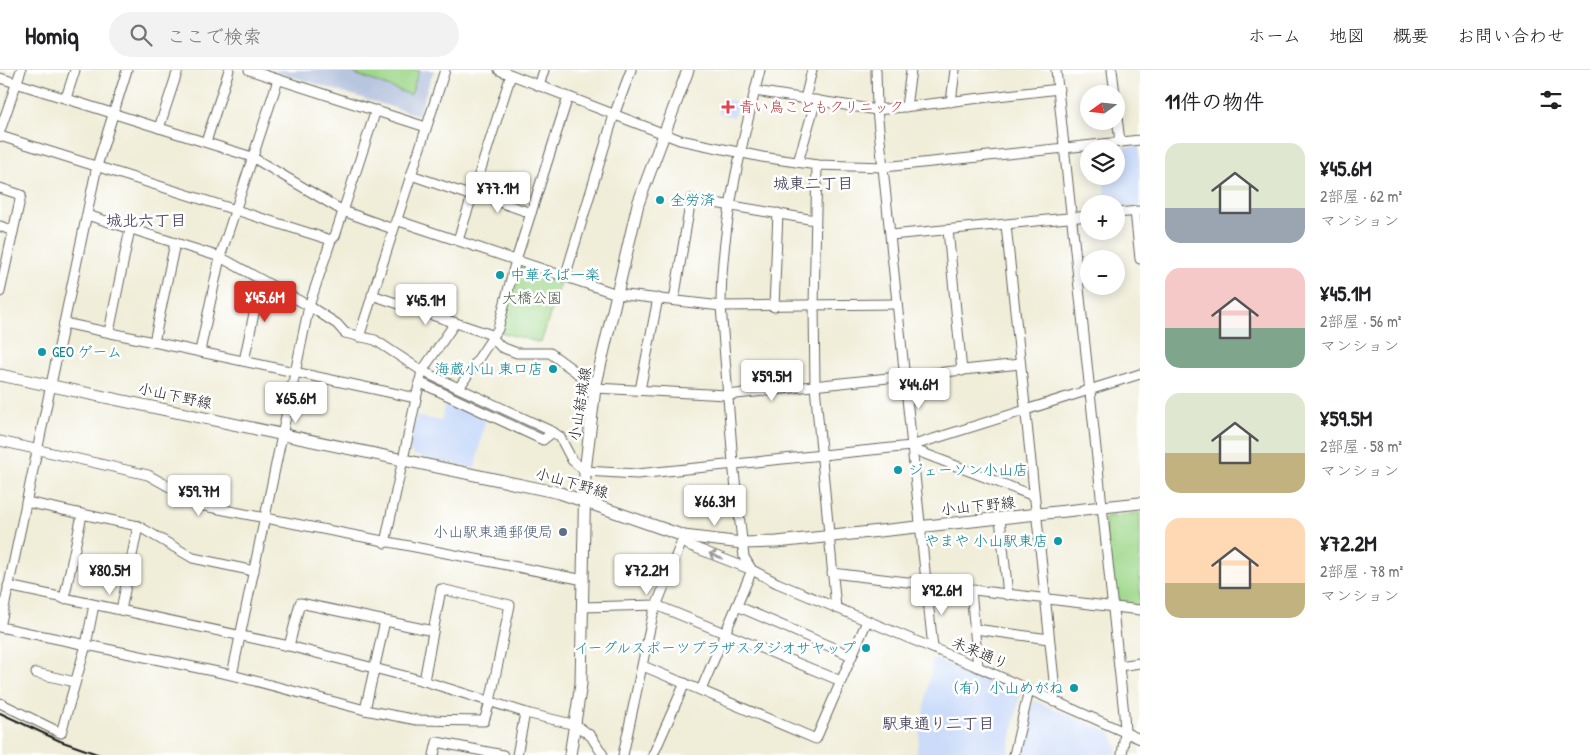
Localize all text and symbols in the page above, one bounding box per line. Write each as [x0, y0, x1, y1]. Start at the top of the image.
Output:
search box [109, 12, 459, 57]
text: Homiq [25, 19, 79, 51]
icon: search [127, 21, 155, 49]
text: ここで検索 [167, 23, 262, 49]
text: ホーム [1248, 23, 1301, 48]
text: 地図 [1329, 23, 1365, 48]
text: 概要 [1393, 23, 1429, 48]
text: お問い合わせ [1457, 23, 1565, 48]
north arrow [1080, 85, 1125, 130]
map controls [1080, 85, 1125, 295]
icon: filters [1537, 86, 1565, 114]
text: 11件の物件 [1165, 87, 1264, 116]
place label: 青い鳥こどもクリニック [739, 96, 904, 117]
marker: 青い鳥こどもクリニック [721, 100, 735, 114]
button: layers [1080, 140, 1125, 185]
text: ¥45.6M [1320, 154, 1372, 183]
icon: home [1205, 163, 1265, 223]
pin: ¥77.1M [457, 172, 539, 214]
district label: 城東二丁目 [773, 172, 853, 194]
text: ¥77.1M [477, 177, 519, 199]
text: 2部屋 · 62 m² [1320, 185, 1402, 207]
place label: 全労済 [670, 189, 715, 210]
marker: 全労済 [654, 194, 666, 206]
button: + [1080, 195, 1125, 240]
district label: 城北六丁目 [106, 209, 186, 231]
text: マンション [1320, 209, 1399, 231]
button: − [1080, 250, 1125, 295]
place label: 中華そば一楽 [510, 264, 600, 285]
marker: 中華そば一楽 [494, 269, 506, 281]
text: ¥45.1M [1320, 279, 1371, 308]
pin: ¥45.6M [224, 280, 306, 323]
pin: ¥45.1M [385, 284, 467, 326]
text: ¥45.6M [245, 286, 285, 308]
park label: 大橋公園 [502, 287, 562, 308]
icon: home [1205, 288, 1265, 348]
text: ¥45.1M [407, 289, 445, 311]
text: 2部屋 · 56 m² [1320, 310, 1401, 332]
text: マンション [1320, 334, 1399, 356]
place label: GEO ゲーム [52, 341, 122, 362]
marker: GEO ゲーム [36, 346, 48, 358]
place label: 海蔵小山 東口店 [435, 358, 543, 379]
pin: ¥59.5M [731, 360, 813, 402]
marker: 海蔵小山 東口店 [547, 363, 559, 375]
street label: 小山結城線 [563, 365, 596, 443]
text: ¥59.5M [752, 365, 792, 387]
pin: ¥44.6M [878, 368, 960, 410]
text: ¥44.6M [900, 373, 938, 395]
street label: 小山下野線 [136, 377, 214, 414]
pin: ¥65.6M [255, 382, 337, 424]
text: ¥65.6M [276, 387, 316, 409]
text: ¥59.5M [1320, 404, 1372, 433]
icon: home [1205, 413, 1265, 473]
text: 2部屋 · 58 m² [1320, 435, 1402, 457]
place label: ジェーソン小山店 [908, 459, 1028, 480]
text: マンション [1320, 459, 1399, 481]
street label: 小山下野線 [533, 462, 611, 503]
marker: ジェーソン小山店 [892, 464, 904, 476]
pin: ¥59.7M [158, 474, 240, 517]
text: ¥59.7M [179, 480, 219, 502]
pin: ¥66.3M [674, 484, 756, 527]
text: ¥66.3M [695, 490, 735, 512]
street label: 小山下野線 [940, 491, 1016, 520]
place label: 小山駅東通郵便局 [433, 521, 553, 542]
marker: 小山駅東通郵便局 [557, 526, 569, 538]
text: ¥72.2M [1320, 529, 1377, 558]
place label: やまや 小山駅東店 [925, 530, 1048, 551]
marker: やまや 小山駅東店 [1052, 535, 1064, 547]
icon: home [1205, 538, 1265, 598]
one-way arrow [708, 551, 724, 560]
pin: ¥80.5M [69, 554, 151, 596]
pin: ¥72.2M [606, 554, 688, 596]
text: ¥80.5M [89, 559, 131, 581]
text: ¥72.2M [625, 559, 669, 581]
text: 2部屋 · 78 m² [1320, 560, 1403, 582]
pin: ¥92.6M [901, 574, 983, 616]
text: ¥92.6M [922, 579, 962, 601]
text: マンション [1320, 584, 1399, 606]
street label: 未来通り [948, 631, 1012, 674]
place label: イーグルスポーツプラザスタジオサヤップ [574, 637, 856, 658]
marker: イーグルスポーツプラザスタジオサヤップ [860, 642, 872, 654]
place label: （有）小山めがね [944, 677, 1064, 698]
marker: （有）小山めがね [1068, 682, 1080, 694]
district label: 駅東通り二丁目 [882, 712, 994, 734]

